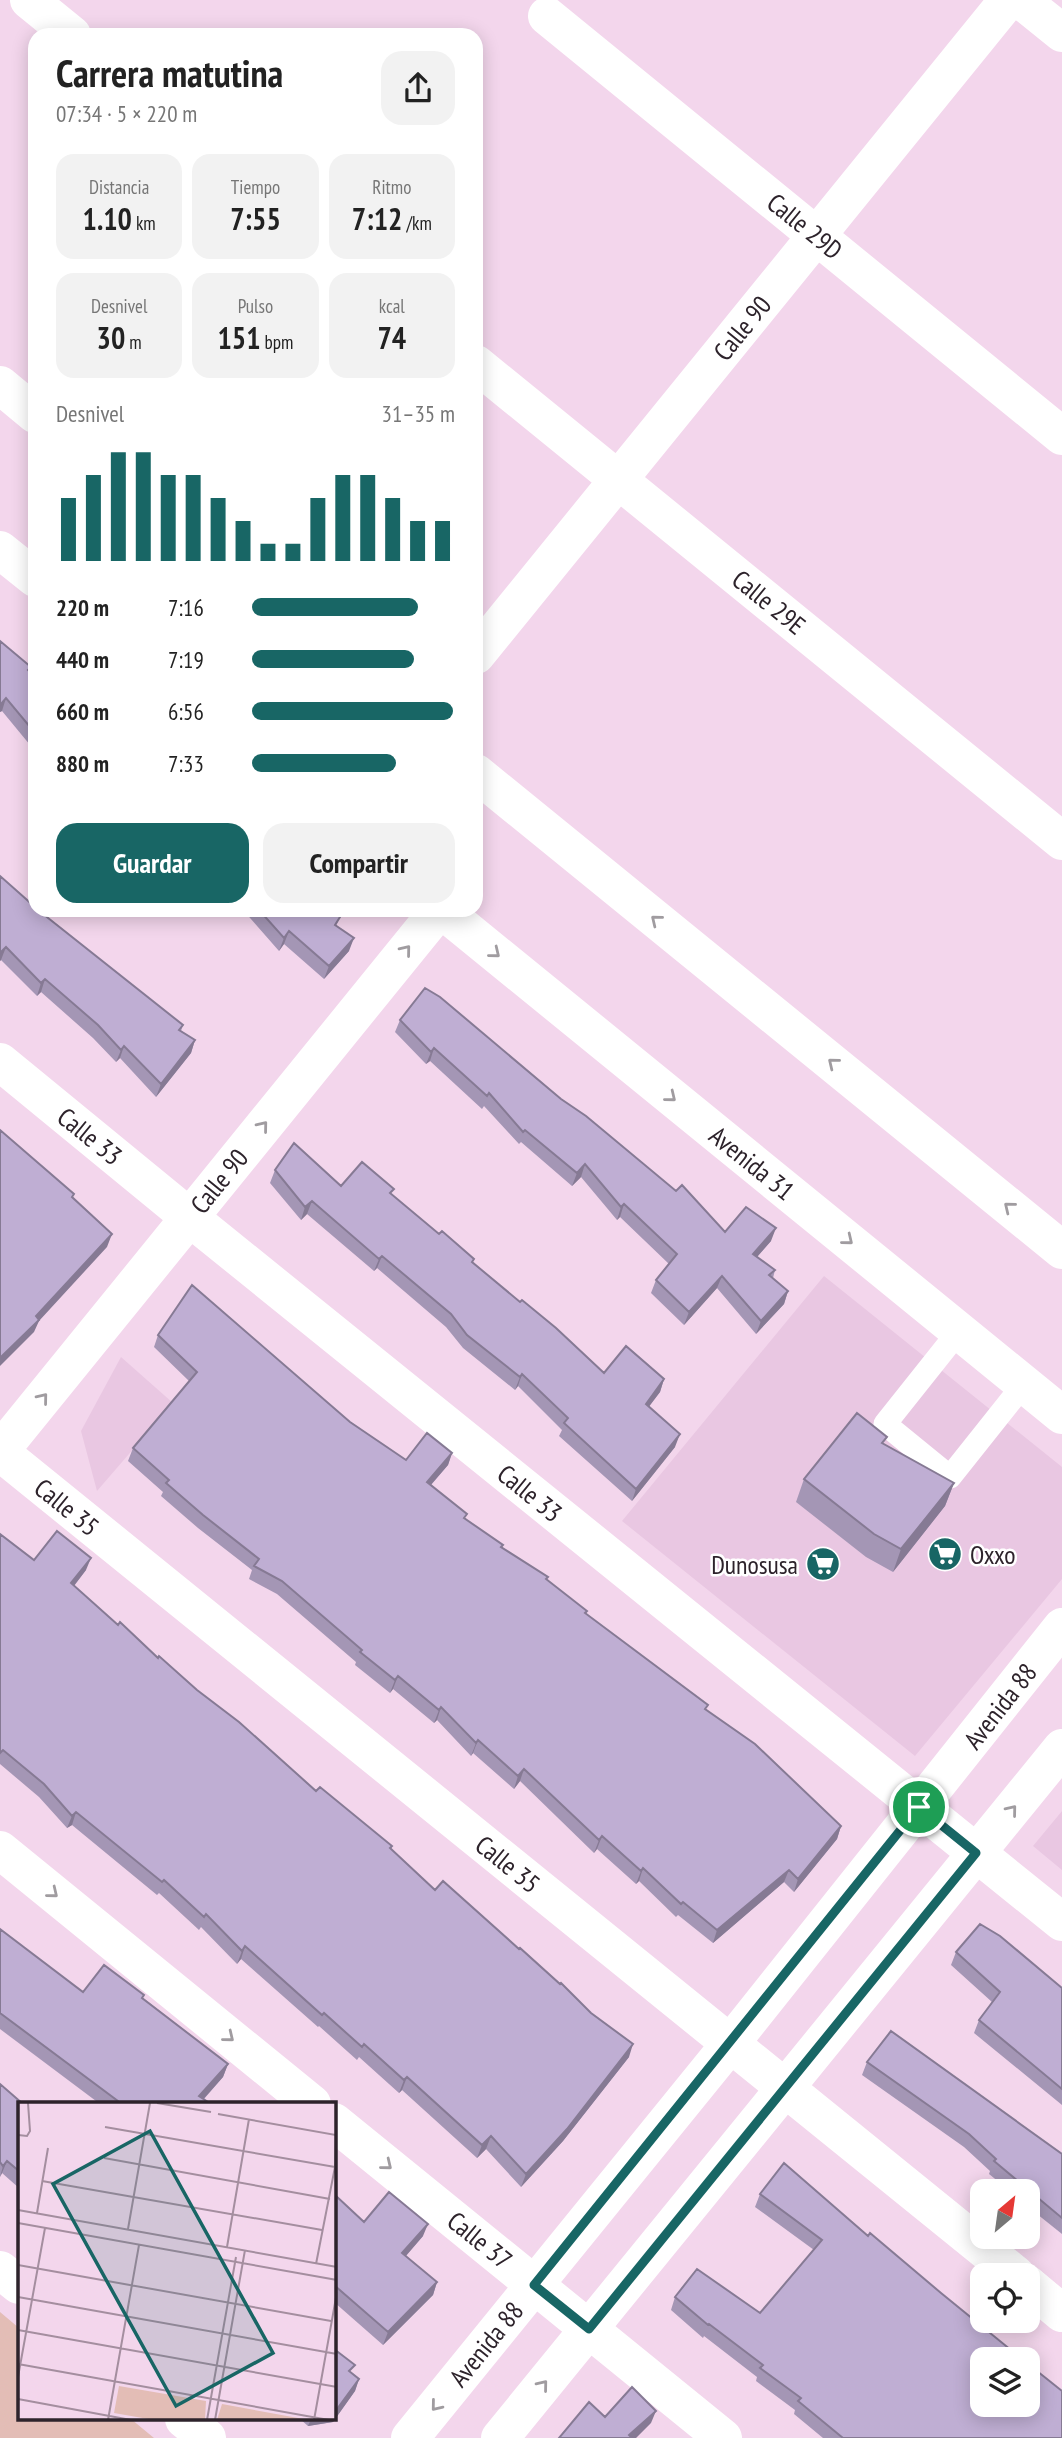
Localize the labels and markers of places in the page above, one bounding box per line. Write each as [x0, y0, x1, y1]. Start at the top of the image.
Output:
supermarket icon: Oxxo [926, 1535, 964, 1573]
place label: Oxxo [970, 1538, 1016, 1571]
supermarket icon: Dunosusa [804, 1545, 842, 1583]
place label: Dunosusa [711, 1548, 798, 1581]
pin [889, 1777, 949, 1837]

